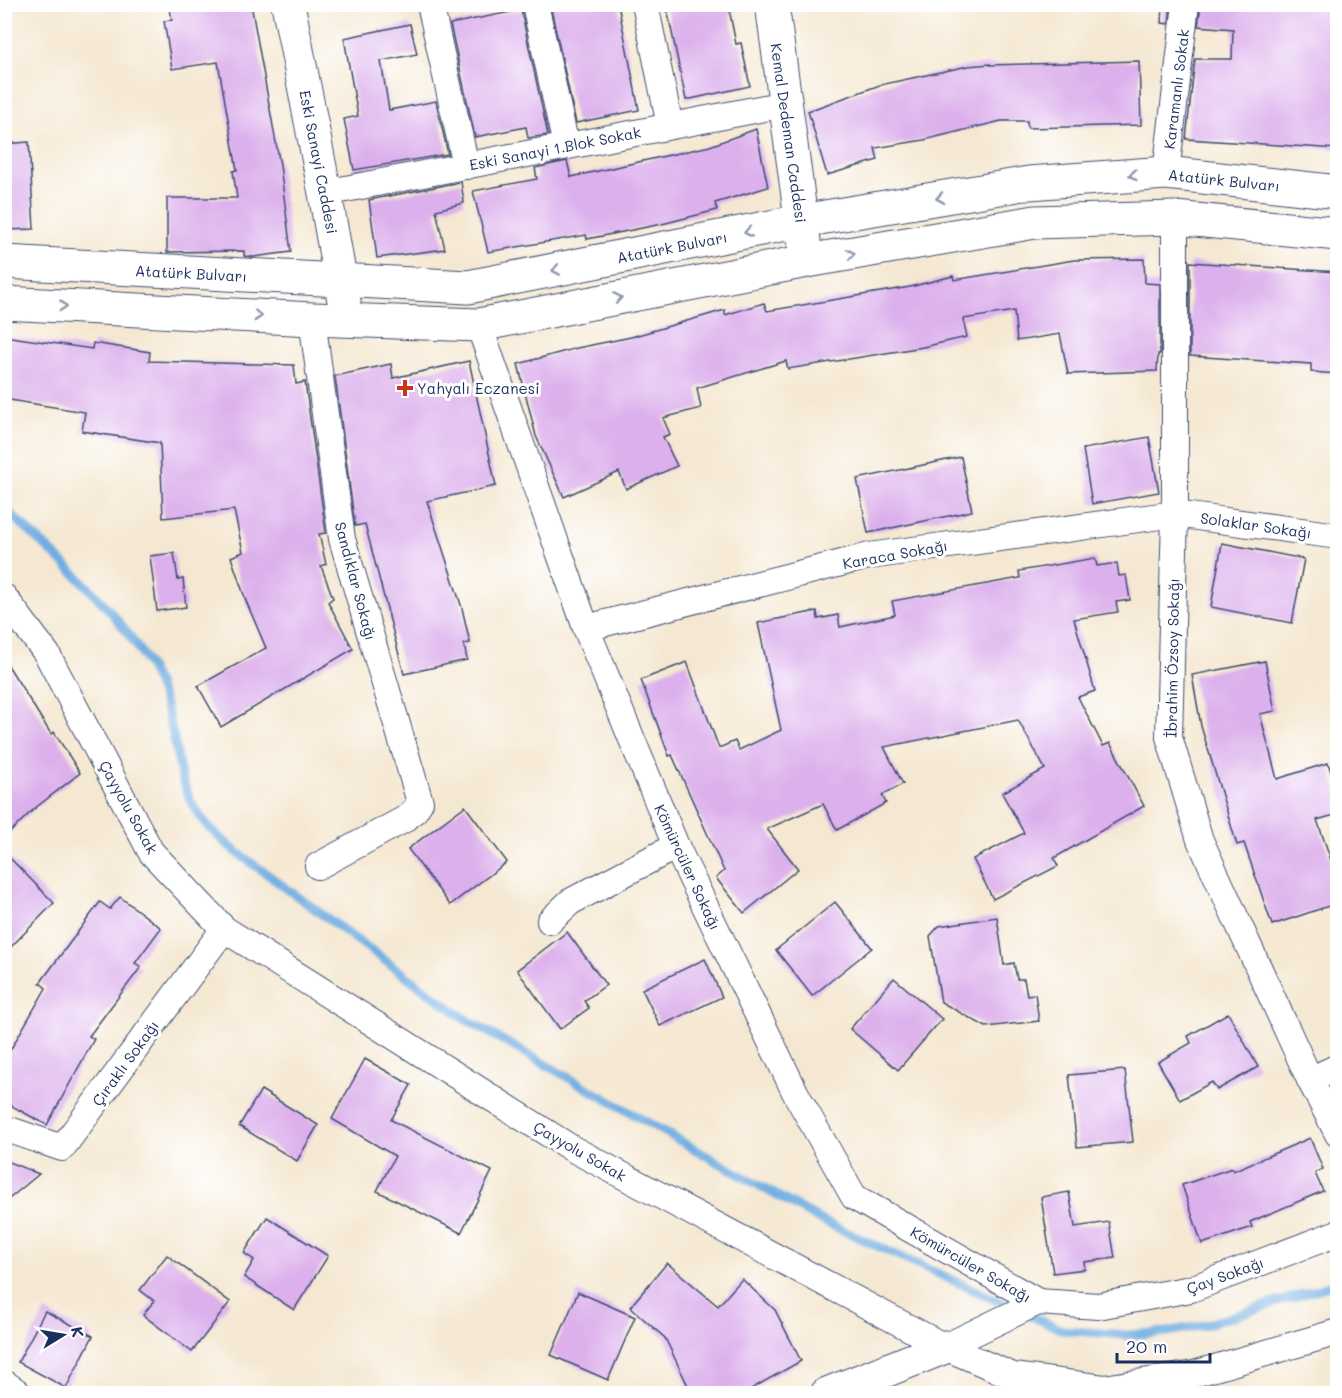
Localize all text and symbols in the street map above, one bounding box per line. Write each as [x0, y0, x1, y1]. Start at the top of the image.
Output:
street label: Karamanlı Sokak [1159, 28, 1193, 150]
street label: Kemal Dedeman Caddesi [766, 42, 812, 224]
street label: Eski Sanayi Caddesi [295, 88, 343, 236]
street label: Eski Sanayi 1.Blok Sokak [467, 122, 643, 174]
street label: Atatürk Bulvarı [1167, 164, 1281, 196]
one-way arrow [1129, 168, 1138, 181]
one-way arrow [935, 191, 945, 204]
one-way arrow [743, 225, 753, 238]
street label: Atatürk Bulvarı [615, 226, 729, 268]
one-way arrow [846, 248, 855, 260]
street label: Atatürk Bulvarı [134, 260, 248, 286]
one-way arrow [552, 263, 562, 276]
one-way arrow [613, 292, 623, 305]
one-way arrow [58, 300, 67, 313]
one-way arrow [253, 310, 262, 323]
place label: Yahyalı Eczanesi [417, 378, 540, 398]
marker: Yahyalı Eczanesi [398, 381, 412, 395]
street label: Solaklar Sokağı [1199, 507, 1313, 543]
street label: Sandıklar Sokağı [331, 520, 381, 642]
street label: Karaca Sokağı [841, 535, 949, 573]
street label: İbrahim Özsoy Sokağı [1161, 578, 1183, 738]
street label: Çayyolu Sokak [95, 757, 163, 857]
street label: Kömürcüler Sokağı [650, 801, 726, 933]
street label: Çıraklı Sokağı [87, 1016, 163, 1110]
street label: Çayyolu Sokak [530, 1116, 630, 1186]
street label: Kömürcüler Sokağı [907, 1221, 1035, 1307]
street label: Çay Sokağı [1184, 1252, 1266, 1298]
north arrow [33, 1305, 93, 1365]
text: K [67, 1325, 90, 1339]
scale bar [1117, 1326, 1210, 1364]
text: 20 m [1126, 1334, 1167, 1358]

